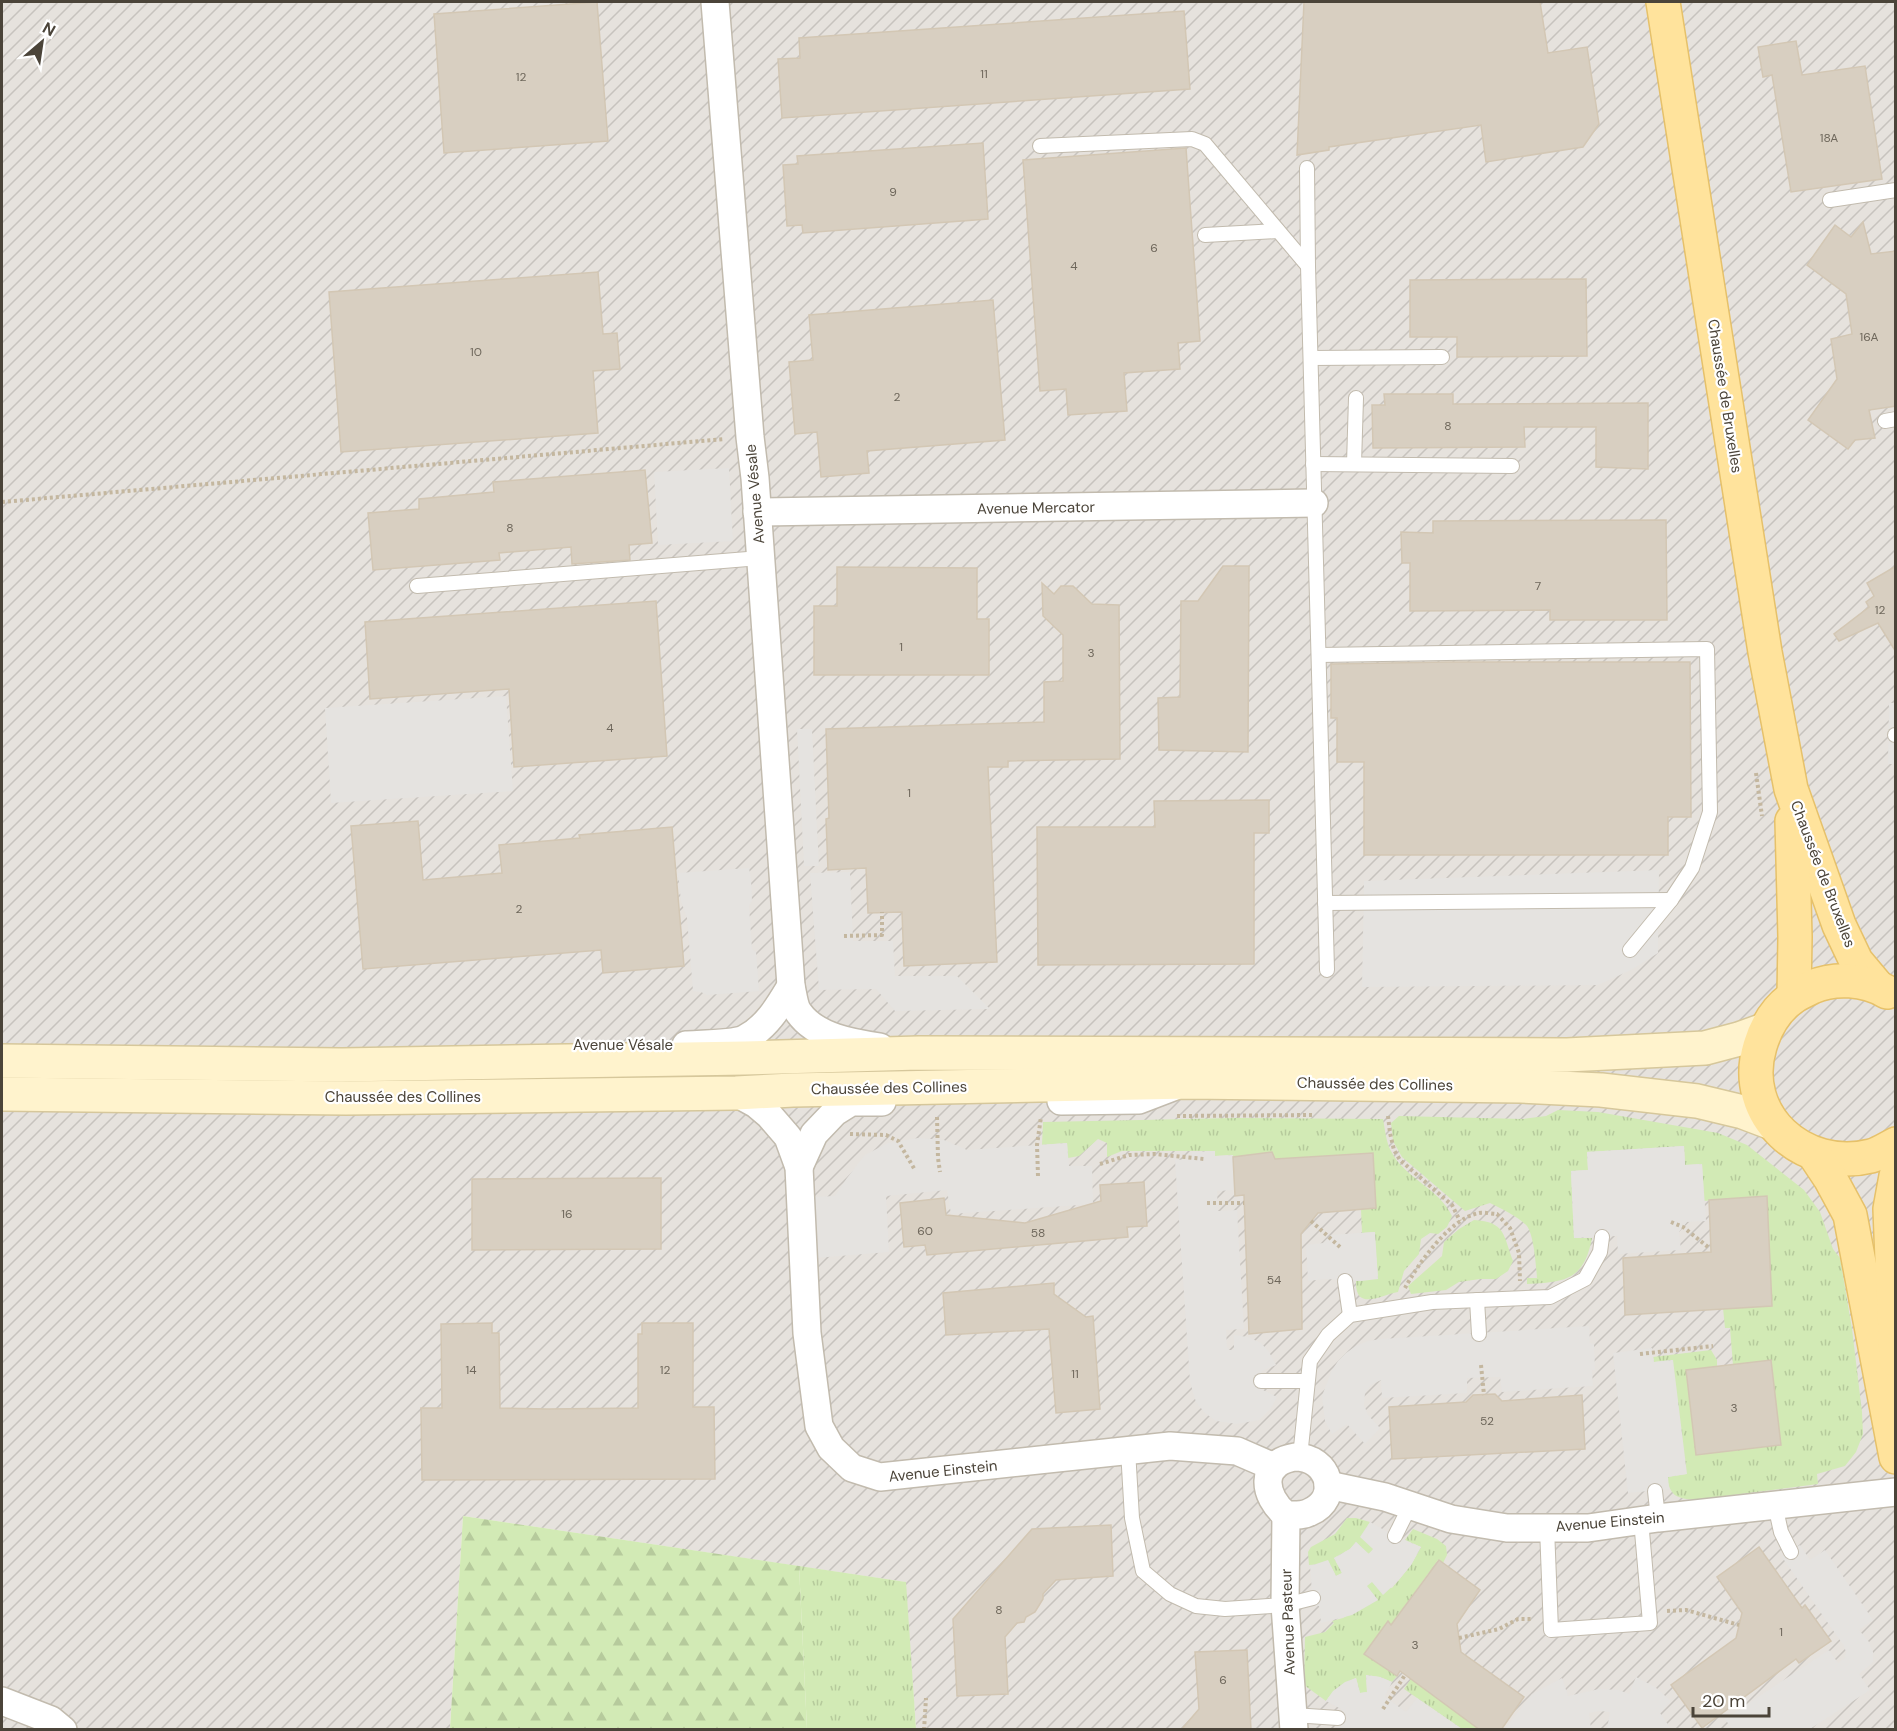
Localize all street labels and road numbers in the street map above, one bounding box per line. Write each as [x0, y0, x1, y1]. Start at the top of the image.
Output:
street label: Chaussée de Bruxelles [1703, 318, 1747, 474]
street label: Avenue Vésale [741, 443, 769, 545]
street label: Avenue Mercator [977, 497, 1096, 519]
street label: Chaussée de Bruxelles [1786, 798, 1860, 950]
street label: Avenue Vésale [573, 1035, 673, 1055]
street label: Chaussée des Collines [1297, 1073, 1453, 1095]
street label: Chaussée des Collines [811, 1077, 967, 1099]
street label: Chaussée des Collines [325, 1087, 481, 1107]
street label: Avenue Einstein [888, 1455, 998, 1487]
street label: Avenue Einstein [1555, 1507, 1665, 1537]
street label: Avenue Pasteur [1276, 1568, 1300, 1676]

